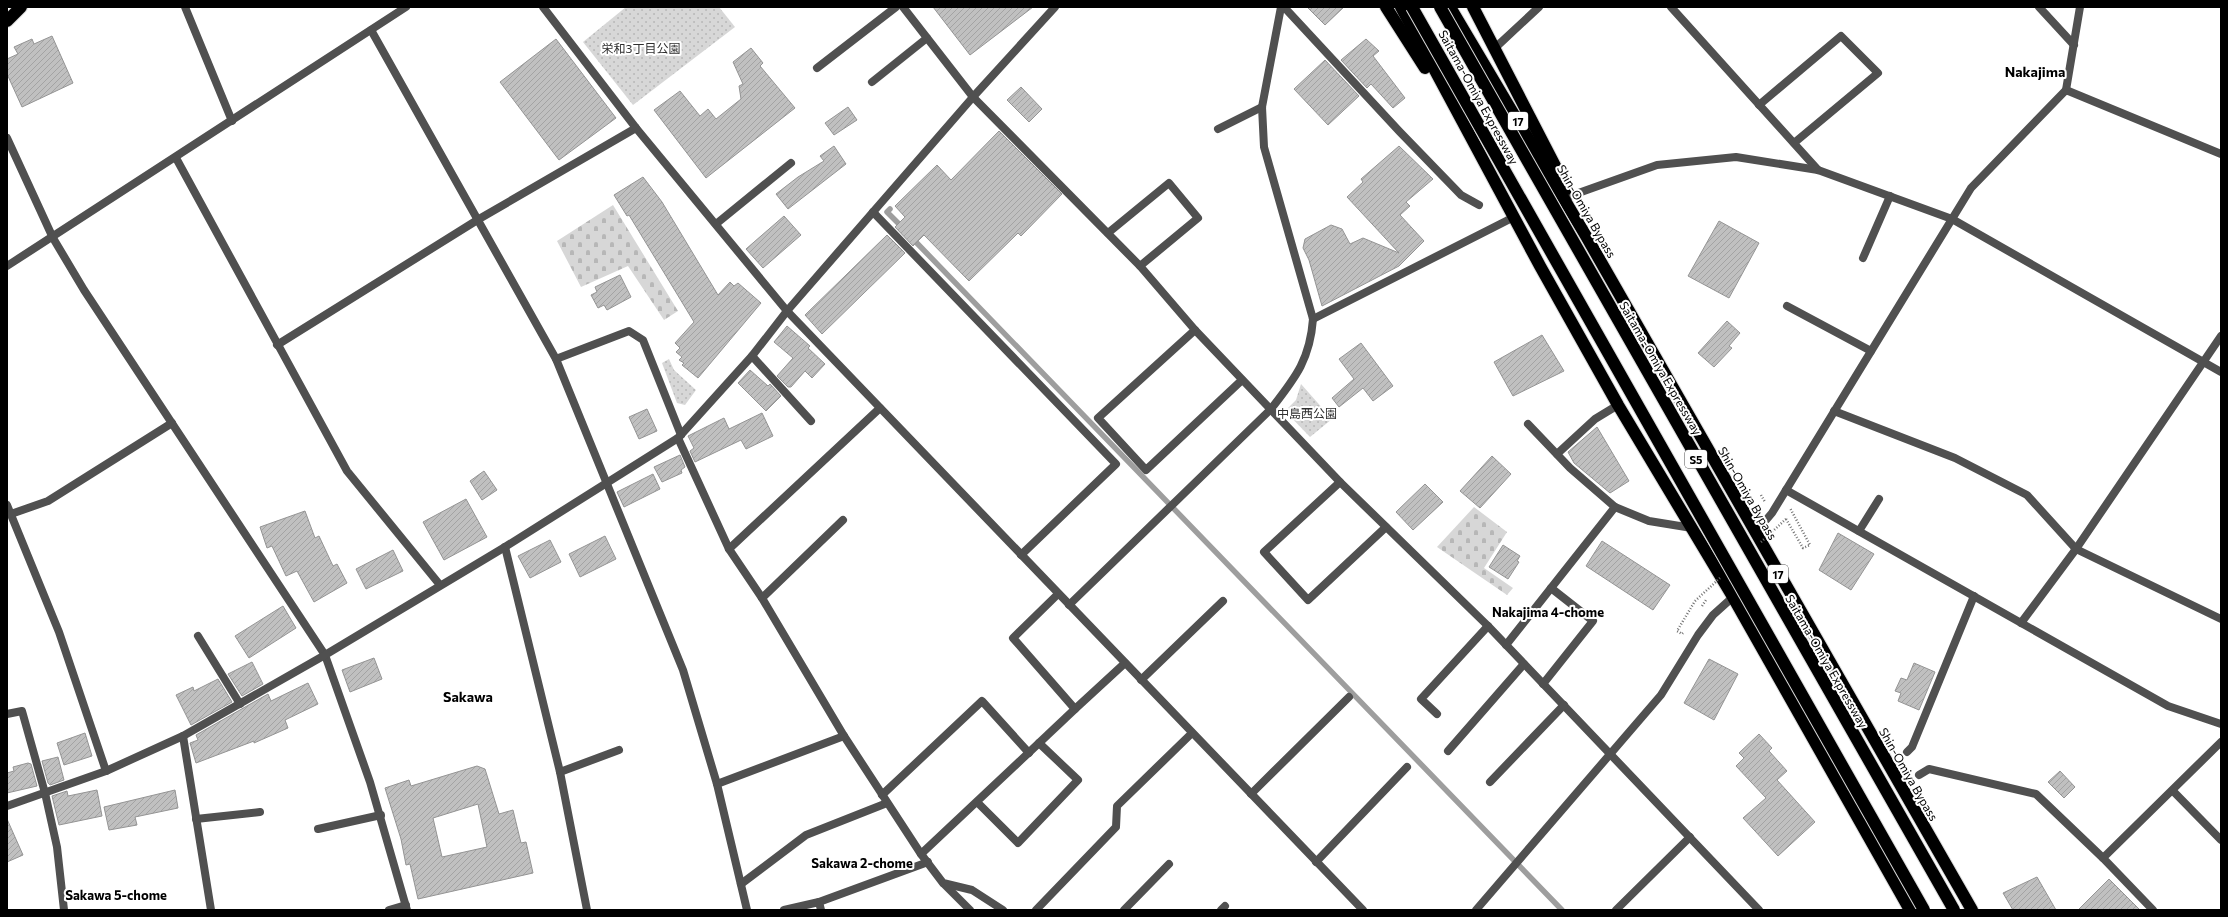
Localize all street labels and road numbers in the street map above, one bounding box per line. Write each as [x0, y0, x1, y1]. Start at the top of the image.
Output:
street label: Saitama-Omiya Expressway [1436, 27, 1522, 167]
road number: 17 [1508, 112, 1528, 130]
street label: Shin-Omiya Bypass [1555, 162, 1619, 260]
street label: Saitama-Omiya Expressway [1617, 299, 1705, 437]
street label: Shin-Omiya Bypass [1716, 444, 1780, 542]
road number: S5 [1685, 450, 1707, 468]
road number: 17 [1768, 565, 1788, 583]
street label: Saitama-Omiya Expressway [1783, 592, 1871, 730]
street label: Shin-Omiya Bypass [1877, 725, 1941, 823]

